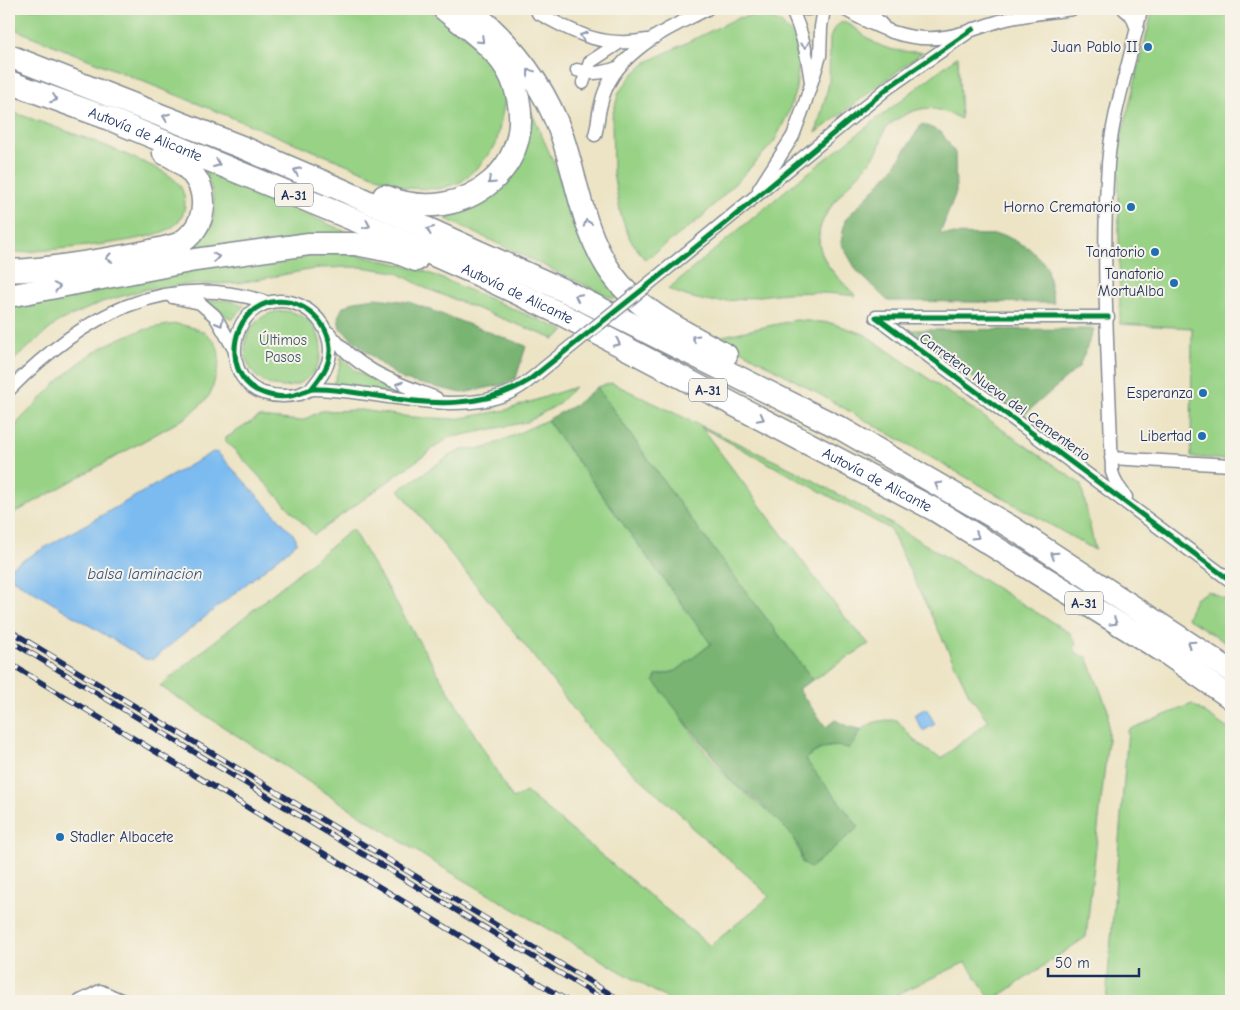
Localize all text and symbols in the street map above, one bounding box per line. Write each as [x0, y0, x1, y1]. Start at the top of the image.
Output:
one-way arrow [580, 32, 588, 42]
one-way arrow [475, 34, 484, 43]
place label: Juan Pablo II [1051, 38, 1138, 56]
one-way arrow [799, 41, 810, 50]
marker: Juan Pablo II [1142, 41, 1154, 53]
one-way arrow [527, 68, 536, 78]
one-way arrow [50, 93, 58, 103]
street label: Autovía de Alicante [86, 103, 205, 165]
one-way arrow [162, 113, 171, 123]
one-way arrow [212, 158, 220, 168]
one-way arrow [293, 166, 302, 177]
one-way arrow [487, 175, 496, 184]
road number: A-31 [275, 184, 313, 206]
place label: Horno Crematorio [1003, 198, 1121, 216]
marker: Horno Crematorio [1125, 201, 1137, 213]
one-way arrow [362, 218, 371, 229]
one-way arrow [583, 220, 593, 228]
one-way arrow [426, 225, 435, 236]
place label: Tanatorio [1086, 243, 1145, 261]
marker: Tanatorio [1149, 246, 1161, 258]
one-way arrow [105, 252, 114, 262]
one-way arrow [212, 252, 221, 262]
street label: Autovía de Alicante [459, 260, 577, 328]
place label: Tanatorio MortuAlba [1098, 265, 1164, 300]
marker: Tanatorio MortuAlba [1168, 277, 1180, 289]
one-way arrow [52, 282, 61, 293]
one-way arrow [574, 293, 583, 303]
one-way arrow [213, 318, 223, 327]
street label: Carretera Nueva del Cementerio [916, 329, 1094, 465]
park label: Últimos Pasos [259, 330, 307, 366]
one-way arrow [691, 334, 700, 344]
one-way arrow [612, 337, 621, 347]
road number: A-31 [689, 378, 727, 402]
one-way arrow [395, 381, 404, 391]
place label: Esperanza [1127, 384, 1193, 402]
marker: Esperanza [1197, 387, 1209, 399]
one-way arrow [756, 412, 765, 422]
place label: Libertad [1140, 427, 1192, 445]
marker: Libertad [1196, 430, 1208, 442]
street label: Autovía de Alicante [819, 444, 935, 516]
one-way arrow [935, 482, 944, 492]
one-way arrow [971, 530, 980, 539]
one-way arrow [1051, 552, 1060, 561]
water label: balsa laminacion [88, 565, 203, 583]
road number: A-31 [1065, 592, 1103, 614]
one-way arrow [1109, 615, 1118, 625]
one-way arrow [1187, 640, 1196, 650]
place label: Stadler Albacete [70, 828, 174, 846]
marker: Stadler Albacete [54, 831, 66, 843]
scale bar [1048, 945, 1139, 977]
text: 50 m [1055, 954, 1090, 972]

